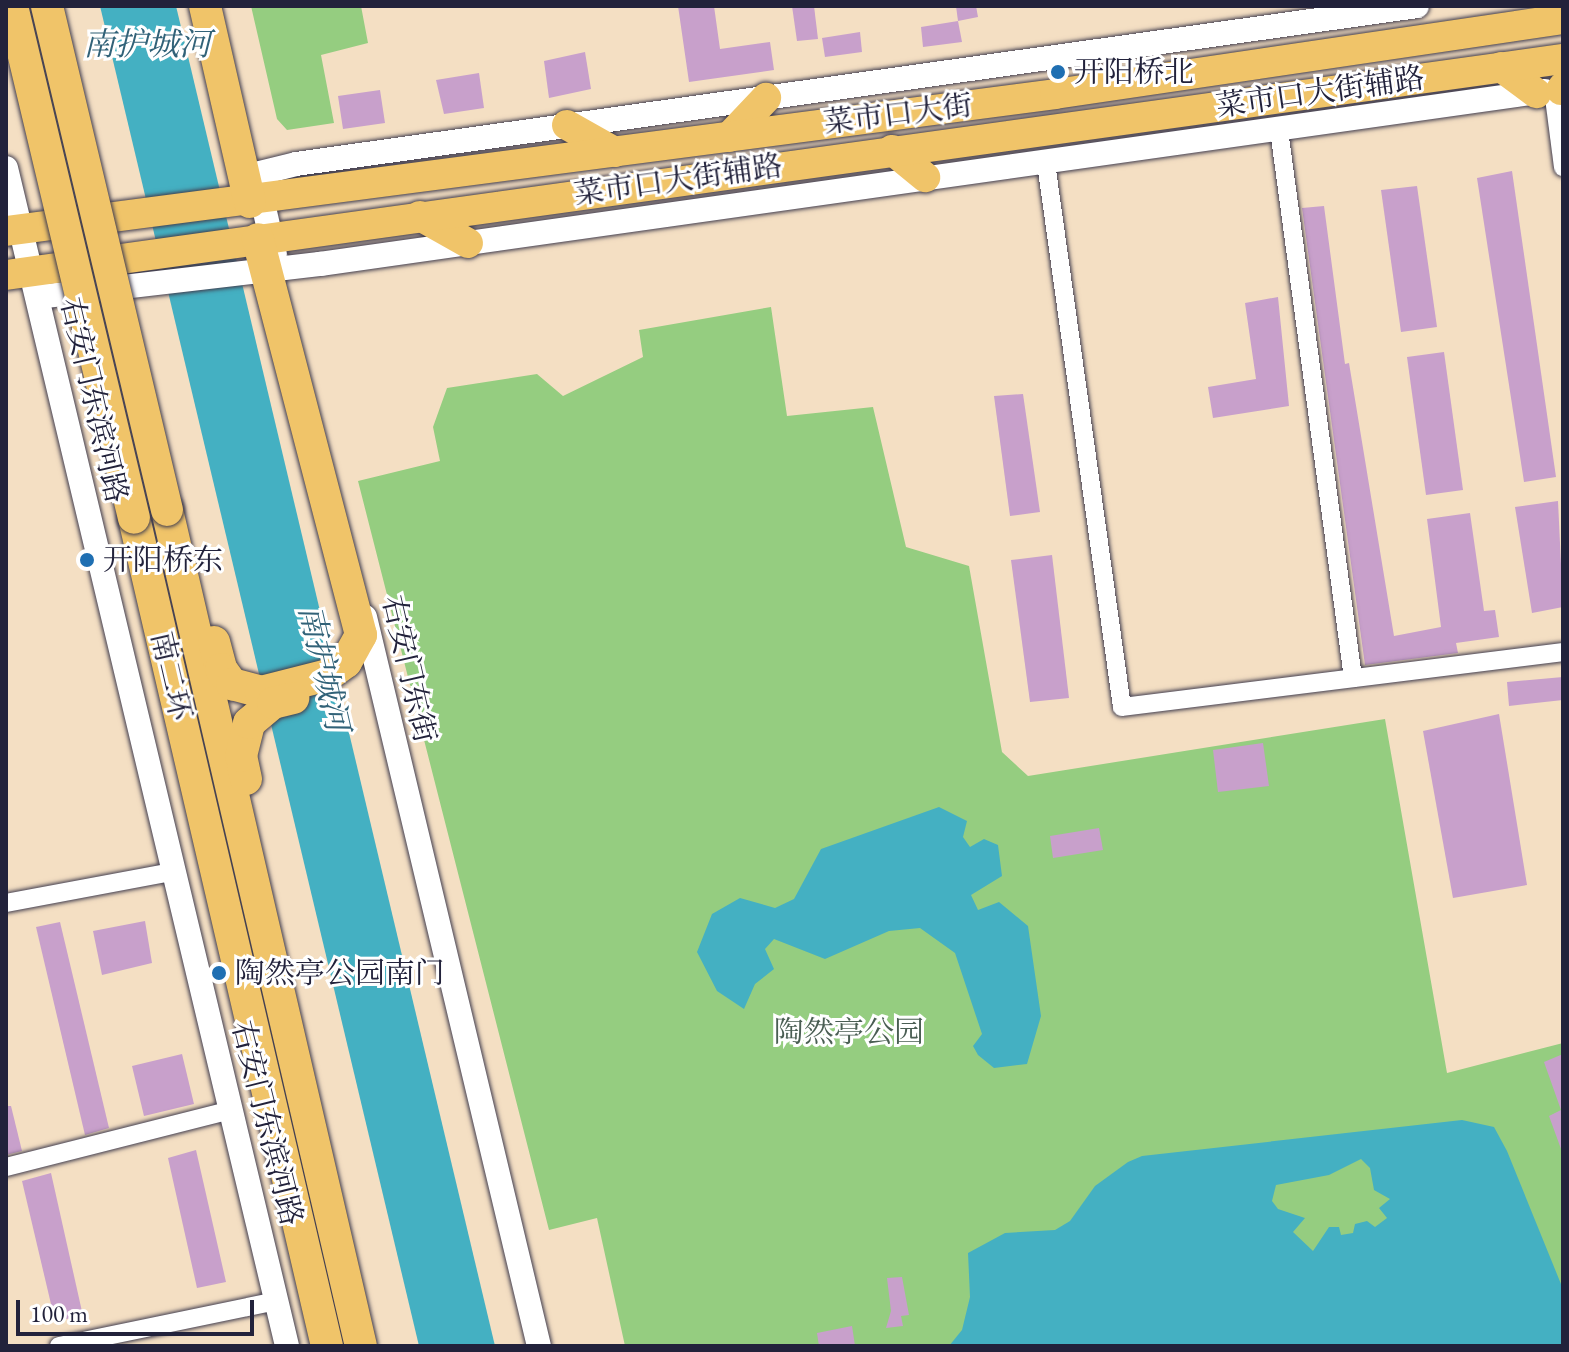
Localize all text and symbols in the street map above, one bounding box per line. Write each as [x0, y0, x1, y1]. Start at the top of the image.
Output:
water label: 南护城河 [83, 25, 211, 63]
place label: 开阳桥北 [1074, 54, 1194, 90]
street label: 菜市口大街辅路 [1214, 60, 1426, 124]
marker: 开阳桥北 [1049, 63, 1067, 81]
street label: 菜市口大街 [821, 87, 975, 141]
street label: 菜市口大街辅路 [572, 148, 784, 212]
street label: 右安门东滨河路 [53, 294, 135, 506]
place label: 开阳桥东 [103, 542, 223, 578]
marker: 开阳桥东 [78, 551, 96, 569]
street label: 右安门东街 [375, 592, 443, 746]
water label: 南护城河 [291, 601, 357, 735]
street label: 南二环 [143, 628, 199, 724]
place label: 陶然亭公园南门 [235, 955, 445, 991]
marker: 陶然亭公园南门 [210, 964, 228, 982]
park label: 陶然亭公园 [774, 1014, 924, 1050]
street label: 右安门东滨河路 [224, 1017, 310, 1229]
scale bar [20, 1284, 258, 1334]
text: 100 m [30, 1298, 88, 1329]

